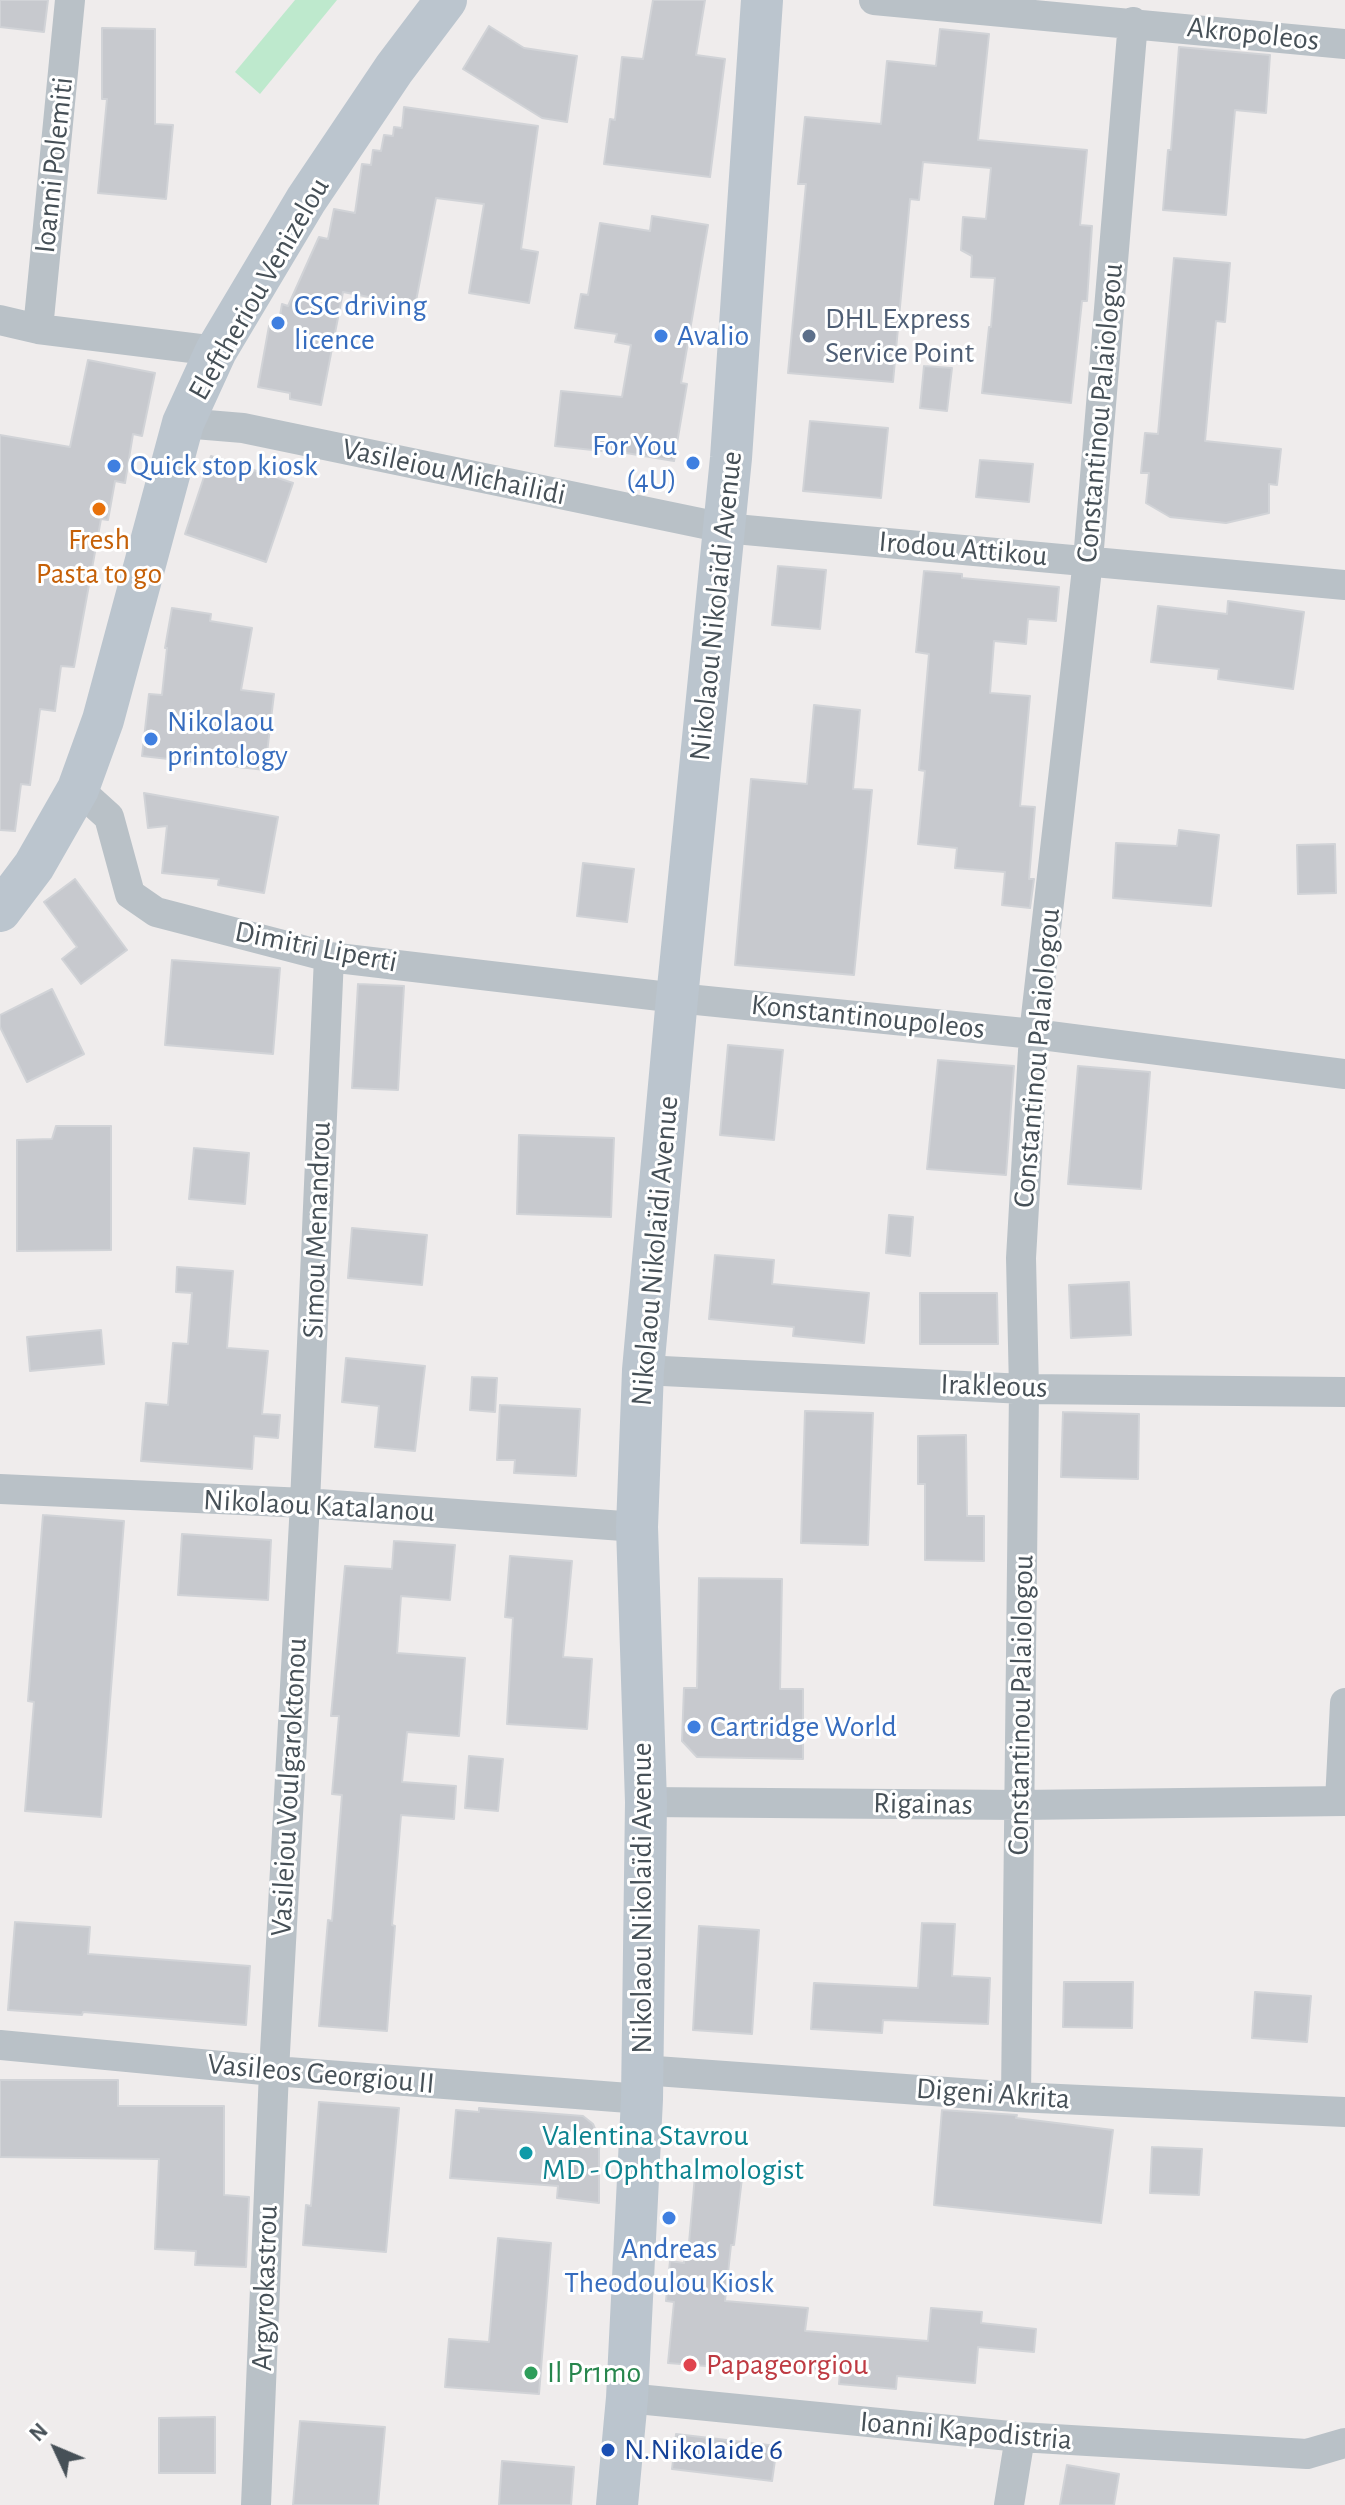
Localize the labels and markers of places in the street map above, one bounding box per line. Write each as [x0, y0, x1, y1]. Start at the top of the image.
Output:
place label: CSC driving licence [294, 288, 427, 358]
place label: DHL Express Service Point [825, 301, 974, 372]
marker: CSC driving licence [269, 314, 287, 332]
place label: Avalio [677, 318, 749, 354]
marker: Avalio [652, 327, 670, 345]
marker: DHL Express Service Point [800, 327, 818, 345]
place label: For You (4U) [592, 428, 677, 498]
place label: Quick stop kiosk [130, 448, 318, 484]
marker: For You (4U) [684, 454, 702, 472]
marker: Quick stop kiosk [105, 457, 123, 475]
marker: Fresh Pasta to go [90, 500, 108, 518]
place label: Fresh Pasta to go [36, 522, 162, 592]
place label: Nikolaou printology [167, 704, 288, 774]
marker: Nikolaou printology [142, 730, 160, 748]
place label: Cartridge World [710, 1709, 897, 1745]
marker: Cartridge World [685, 1718, 703, 1736]
place label: Valentina Stavrou MD - Ophthalmologist [542, 2118, 804, 2188]
marker: Valentina Stavrou MD - Ophthalmologist [517, 2144, 535, 2162]
marker: Andreas Theodoulou Kiosk [660, 2209, 678, 2227]
place label: Andreas Theodoulou Kiosk [564, 2231, 774, 2302]
place label: Papageorgiou [706, 2347, 868, 2383]
place label: Il Pr1mo [547, 2355, 641, 2391]
marker: Papageorgiou [681, 2356, 699, 2374]
marker: Il Pr1mo [522, 2364, 540, 2382]
place label: N.Nikolaide 6 [624, 2432, 783, 2468]
marker: N.Nikolaide 6 [599, 2441, 617, 2459]

